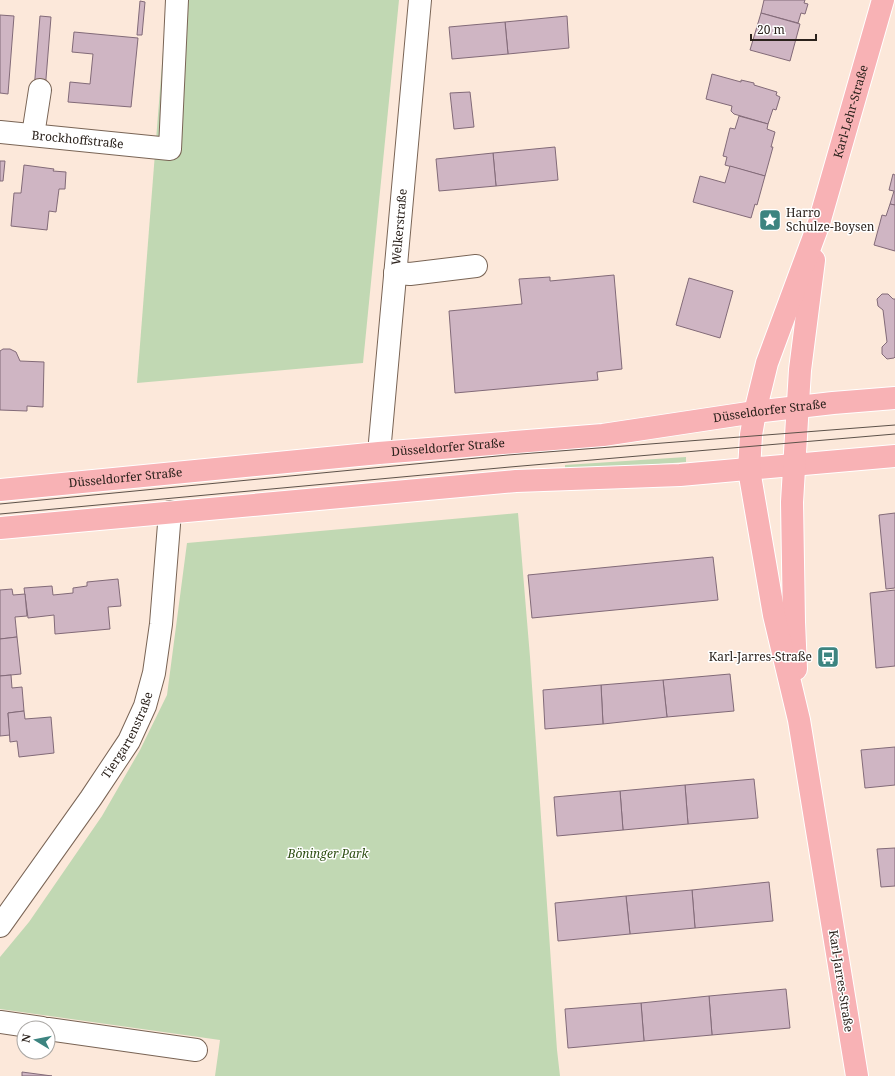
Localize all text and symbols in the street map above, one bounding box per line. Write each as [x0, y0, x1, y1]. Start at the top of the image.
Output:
scale bar [751, 16, 816, 42]
text: 20 m [757, 21, 785, 38]
street label: Karl-Lehr-Straße [829, 63, 872, 160]
street label: Brockhoffstraße [31, 126, 125, 152]
street label: Welkerstraße [387, 188, 411, 266]
place label: Harro Schulze-Boysen [786, 204, 875, 235]
place icon: Harro Schulze-Boysen [757, 207, 783, 233]
street label: Düsseldorfer Straße [712, 395, 827, 426]
street label: Düsseldorfer Straße [390, 434, 505, 460]
street label: Düsseldorfer Straße [68, 463, 183, 491]
bus stop icon: Karl-Jarres-Straße [815, 644, 841, 670]
place label: Karl-Jarres-Straße [709, 648, 812, 665]
street label: Tiergartenstraße [97, 690, 156, 782]
park label: Böninger Park [287, 845, 370, 862]
street label: Karl-Jarres-Straße [825, 929, 858, 1033]
north arrow [16, 1020, 56, 1060]
text: N [18, 1032, 34, 1044]

